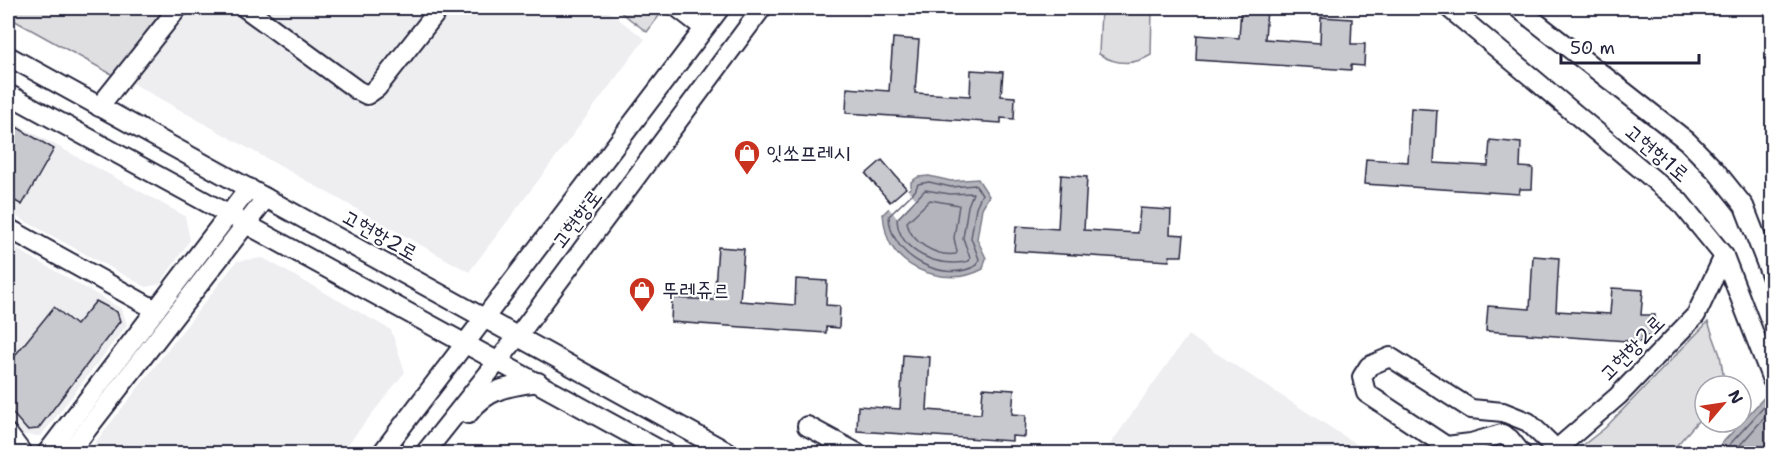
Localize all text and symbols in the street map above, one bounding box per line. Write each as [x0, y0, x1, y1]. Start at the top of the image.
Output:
scale bar [1561, 27, 1699, 65]
text: 50 m [1570, 36, 1615, 60]
street label: 고현항1로 [1619, 118, 1695, 188]
shop icon: 잇쏘프레시 [732, 138, 762, 176]
place label: 잇쏘프레시 [766, 139, 851, 167]
street label: 고현항로 [545, 184, 609, 254]
street label: 고현항2로 [337, 203, 423, 267]
shop icon: 뚜레쥬르 [627, 275, 657, 313]
place label: 뚜레쥬르 [662, 276, 730, 304]
street label: 고현항2로 [1593, 309, 1671, 387]
north arrow [1693, 374, 1753, 434]
text: N [1723, 386, 1748, 408]

